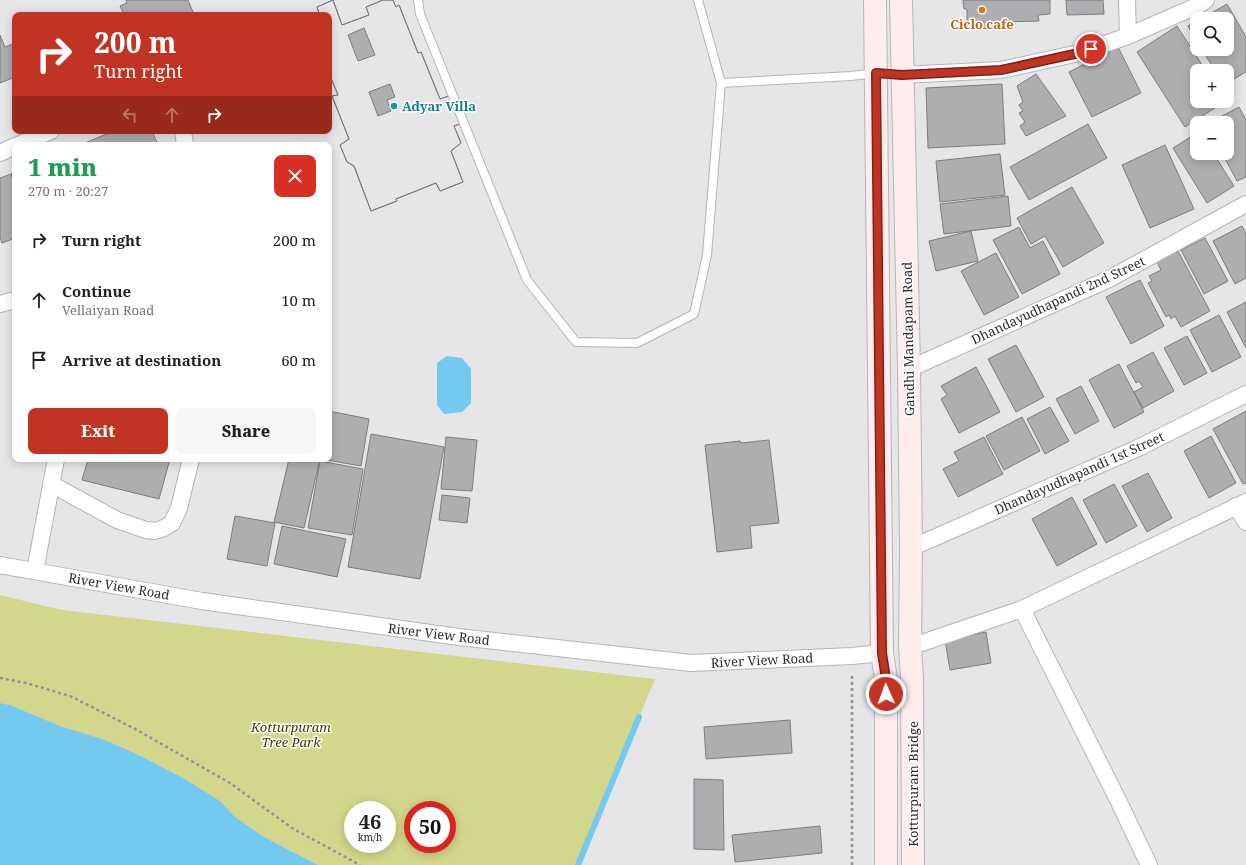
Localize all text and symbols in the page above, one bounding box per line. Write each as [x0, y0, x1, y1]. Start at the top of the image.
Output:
marker: Ciclo cafe [977, 5, 987, 15]
map controls [1190, 12, 1234, 160]
button: search [1190, 12, 1234, 56]
place label: Ciclo cafe [950, 15, 1014, 33]
text: 200 m [94, 23, 176, 61]
icon: right [28, 28, 80, 80]
pin [1074, 32, 1108, 66]
icon: arrive [1080, 38, 1102, 60]
text: Turn right [94, 59, 183, 83]
button: + [1190, 64, 1234, 108]
place label: Adyar Villa [402, 97, 476, 115]
marker: Adyar Villa [389, 101, 399, 111]
icon: left [119, 104, 141, 126]
icon: ahead [161, 104, 183, 126]
icon: right [203, 104, 225, 126]
button: − [1190, 116, 1234, 160]
text: 1 min [28, 150, 97, 183]
button: close [274, 155, 316, 197]
text: 270 m · 20:27 [28, 182, 108, 200]
icon: right [28, 229, 50, 251]
text: Turn right [62, 230, 141, 250]
text: 200 m [273, 230, 316, 250]
street label: Dhandayudhapandi 2nd Street [968, 251, 1148, 348]
street label: Gandhi Mandapam Road [898, 262, 918, 416]
text: Continue [62, 281, 131, 301]
icon: ahead [28, 289, 50, 311]
text: 10 m [281, 290, 316, 310]
text: Vellaiyan Road [62, 301, 154, 319]
icon: arrive [28, 349, 50, 371]
text: Arrive at destination [62, 350, 221, 370]
text: 60 m [281, 350, 316, 370]
button: Exit [28, 408, 168, 454]
button: Share [176, 408, 316, 454]
street label: Dhandayudhapandi 1st Street [991, 427, 1167, 519]
street label: River View Road [67, 568, 171, 604]
street label: River View Road [387, 619, 491, 649]
street label: River View Road [710, 648, 814, 672]
position arrow [865, 673, 907, 715]
park label: Kotturpuram Tree Park [250, 718, 331, 751]
street label: Kotturpuram Bridge [904, 721, 922, 847]
speed limit sign: 50 [404, 801, 456, 853]
text: 46 [359, 808, 381, 835]
text: km/h [358, 830, 382, 844]

